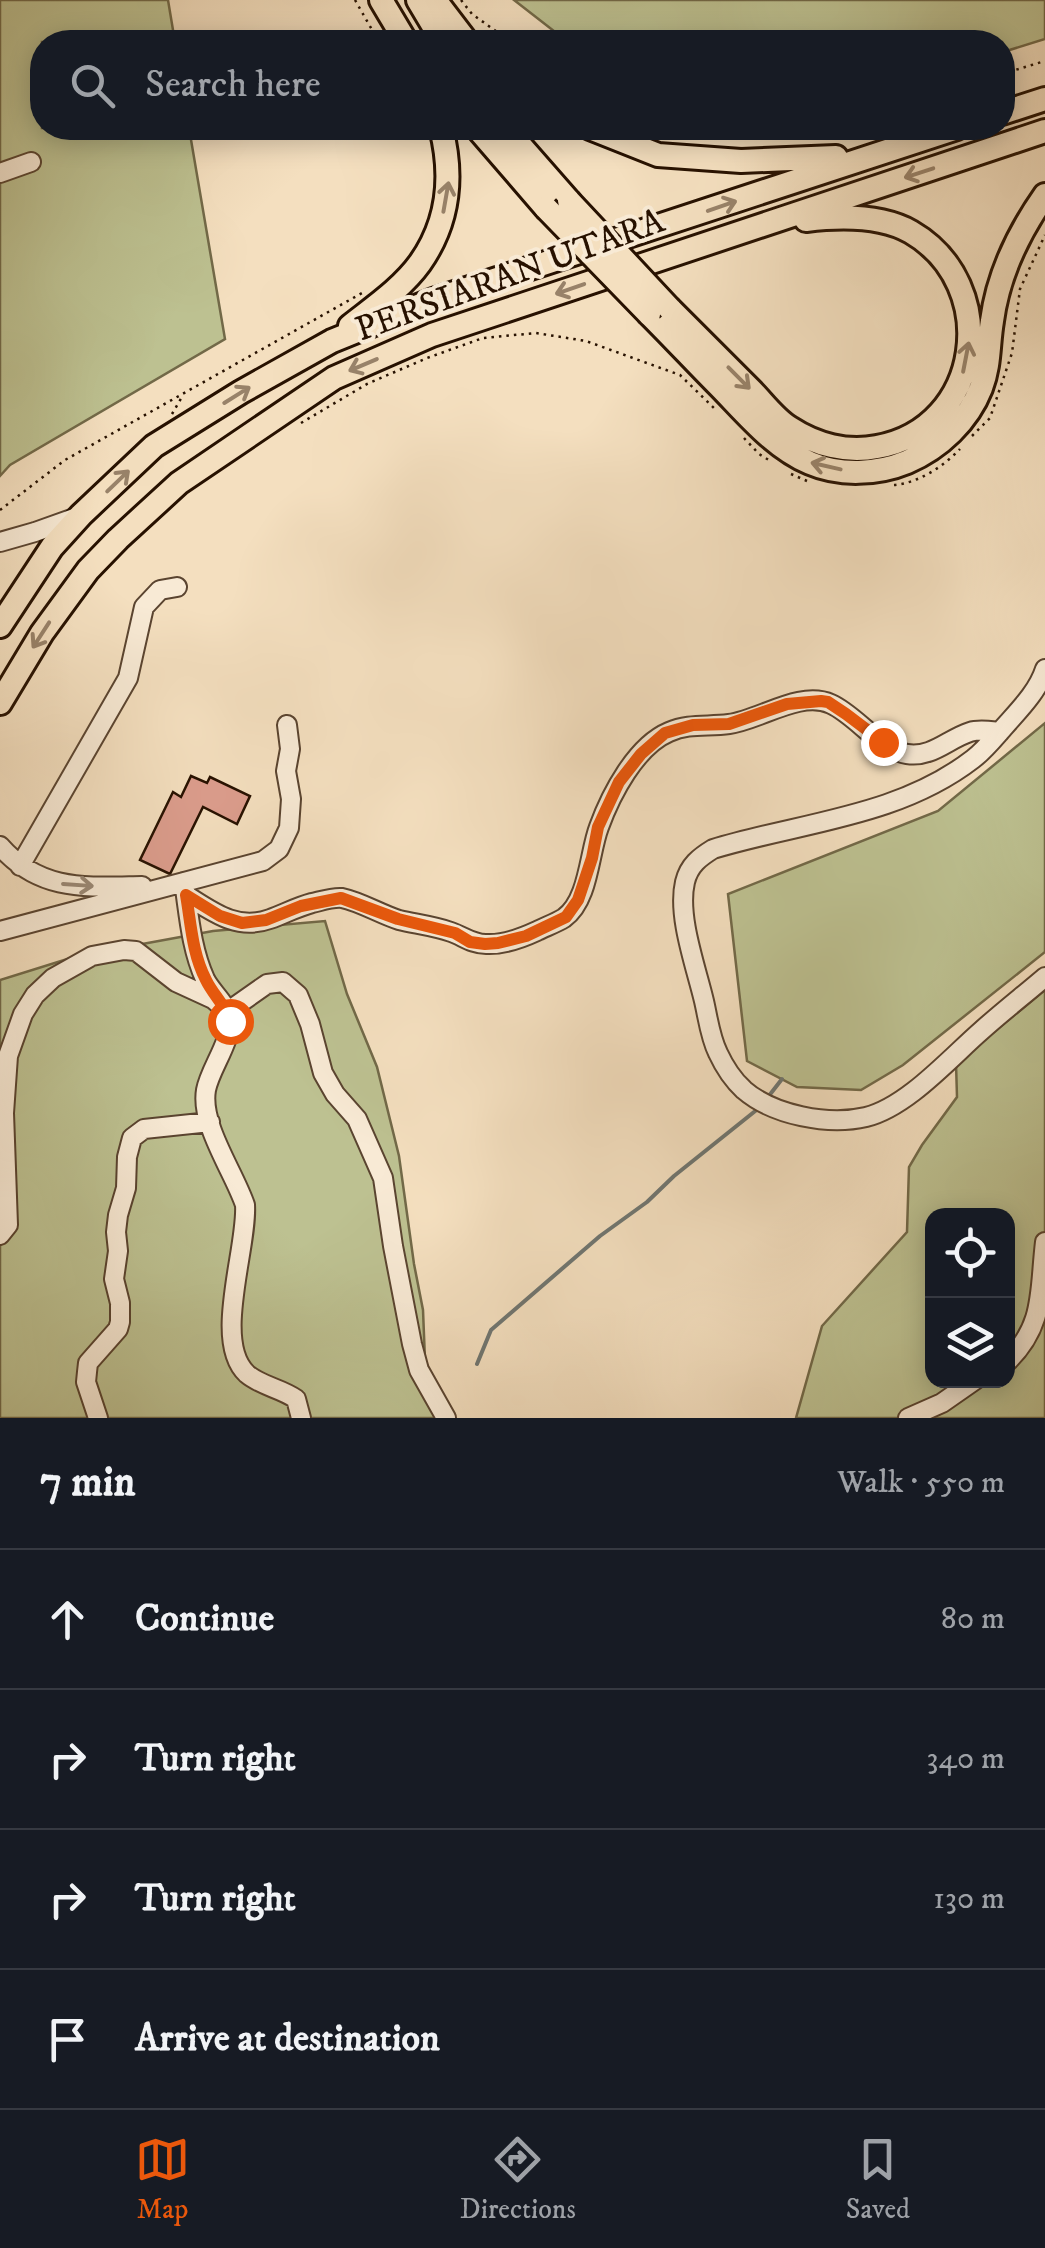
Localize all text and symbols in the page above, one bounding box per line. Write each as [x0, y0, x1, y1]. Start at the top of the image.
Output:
search box [30, 30, 1015, 140]
icon: search [65, 58, 120, 113]
text: Search here [145, 61, 321, 109]
one-way arrow [904, 165, 936, 183]
one-way arrow [437, 181, 455, 214]
one-way arrow [705, 195, 737, 213]
street label: PERSIARAN UTARA [349, 199, 671, 352]
one-way arrow [555, 281, 587, 299]
one-way arrow [958, 342, 977, 374]
one-way arrow [348, 357, 379, 375]
one-way arrow [727, 365, 751, 389]
one-way arrow [222, 384, 250, 405]
one-way arrow [811, 456, 843, 474]
one-way arrow [105, 469, 129, 493]
one-way arrow [31, 620, 52, 648]
route end [861, 720, 907, 766]
one-way arrow [61, 875, 94, 894]
route start [208, 999, 254, 1045]
map controls [925, 1208, 1015, 1388]
button: locate [925, 1208, 1015, 1298]
button: layers [925, 1298, 1015, 1388]
text: 7 min [40, 1457, 135, 1509]
text: Walk · 550 m [837, 1463, 1005, 1503]
icon: ahead [40, 1592, 95, 1647]
text: Continue [135, 1595, 274, 1643]
text: 80 m [941, 1599, 1005, 1639]
icon: right [40, 1732, 95, 1787]
text: Turn right [135, 1735, 296, 1783]
text: 340 m [927, 1739, 1005, 1779]
icon: right [40, 1872, 95, 1927]
text: Turn right [135, 1875, 296, 1923]
text: 130 m [933, 1879, 1005, 1919]
icon: arrive [40, 2012, 95, 2067]
text: Arrive at destination [135, 2015, 440, 2063]
tab: Map [135, 2132, 190, 2227]
tab: Directions [460, 2132, 576, 2227]
tab: Saved [846, 2132, 910, 2227]

